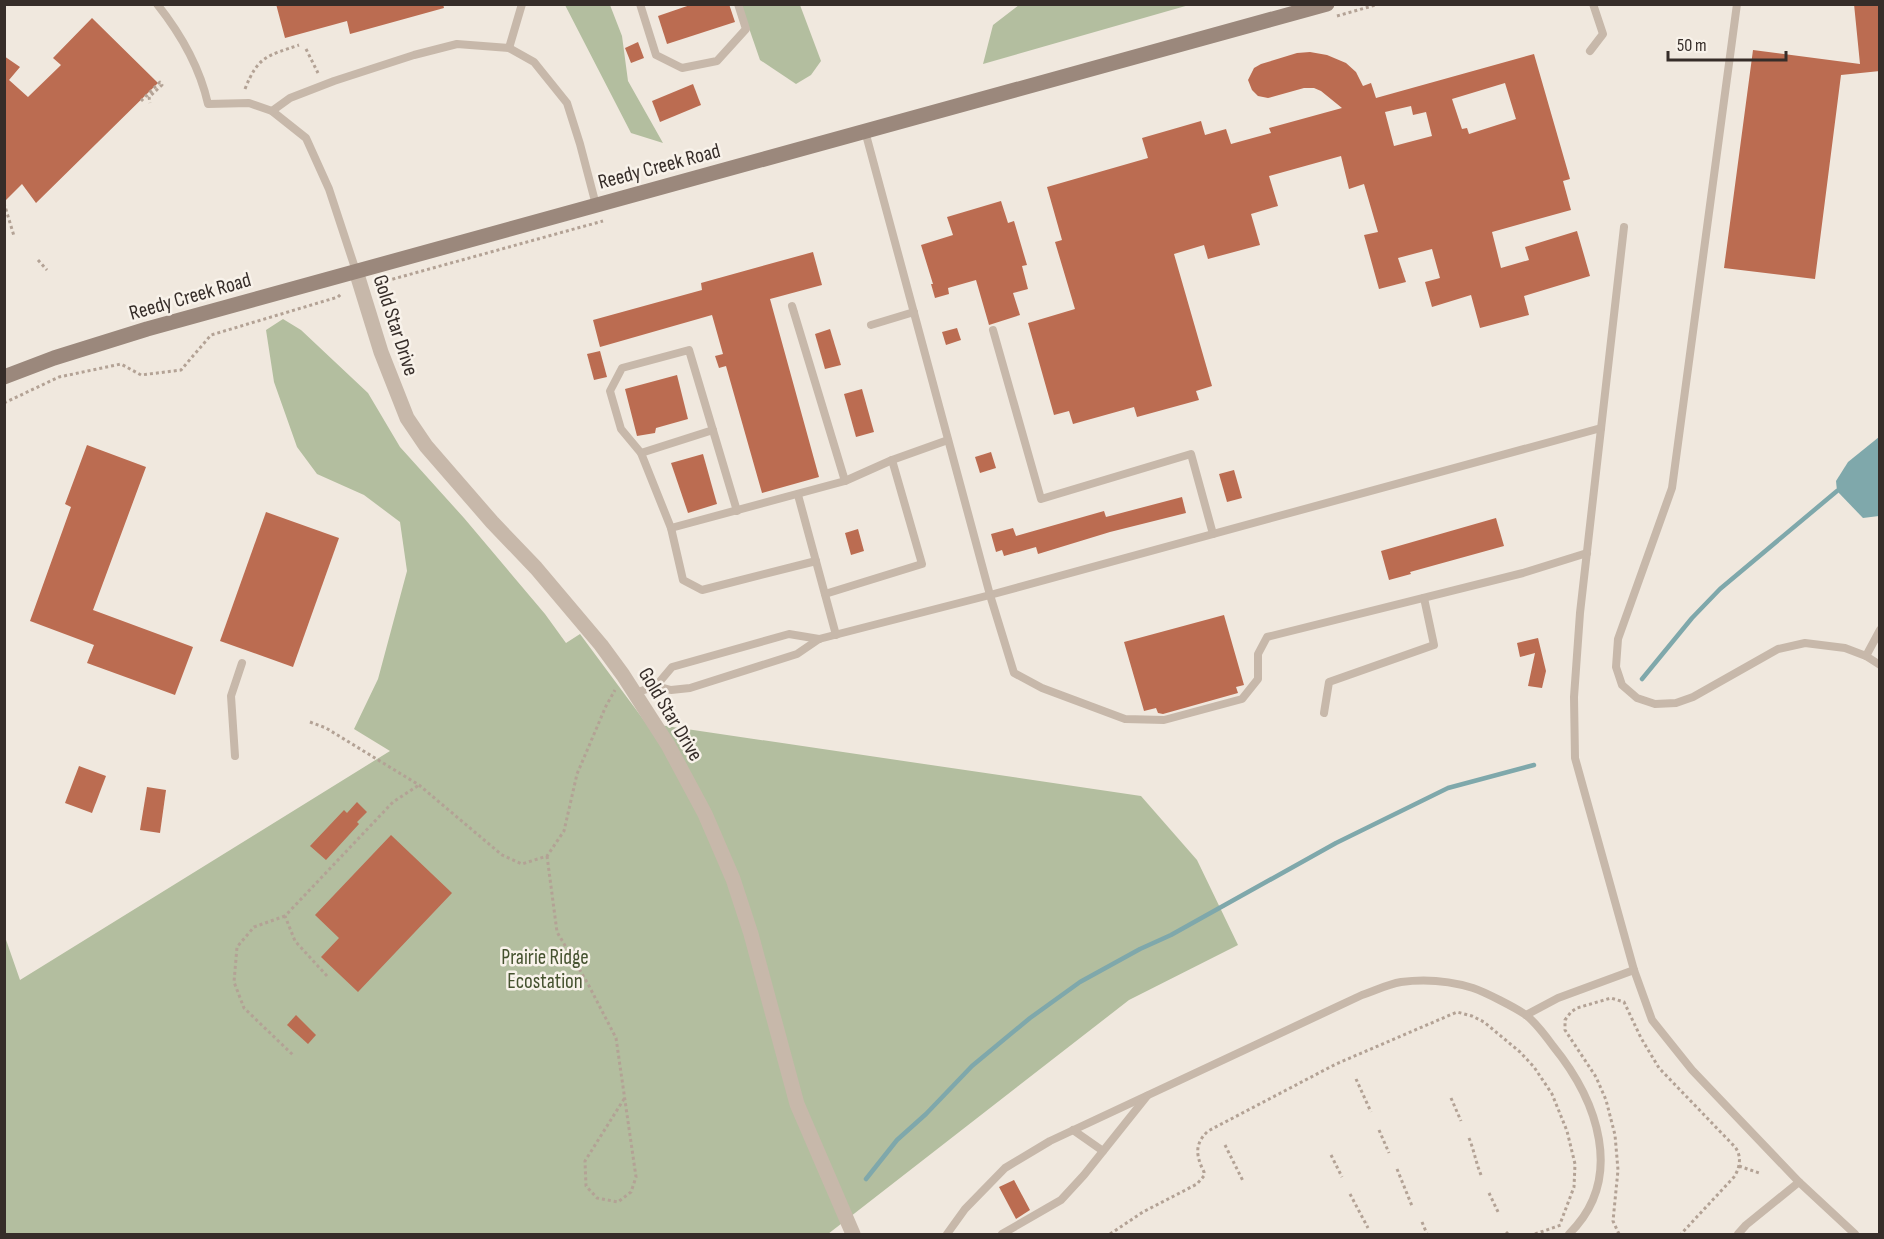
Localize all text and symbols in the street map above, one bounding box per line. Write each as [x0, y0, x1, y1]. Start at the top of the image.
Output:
scale bar [1668, 24, 1786, 62]
text: 50 m [1677, 35, 1707, 56]
street label: Reedy Creek Road [595, 138, 723, 195]
street label: Reedy Creek Road [126, 267, 254, 326]
street label: Gold Star Drive [367, 272, 424, 379]
street label: Gold Star Drive [633, 663, 708, 766]
park label: Prairie Ridge Ecostation [501, 945, 589, 994]

